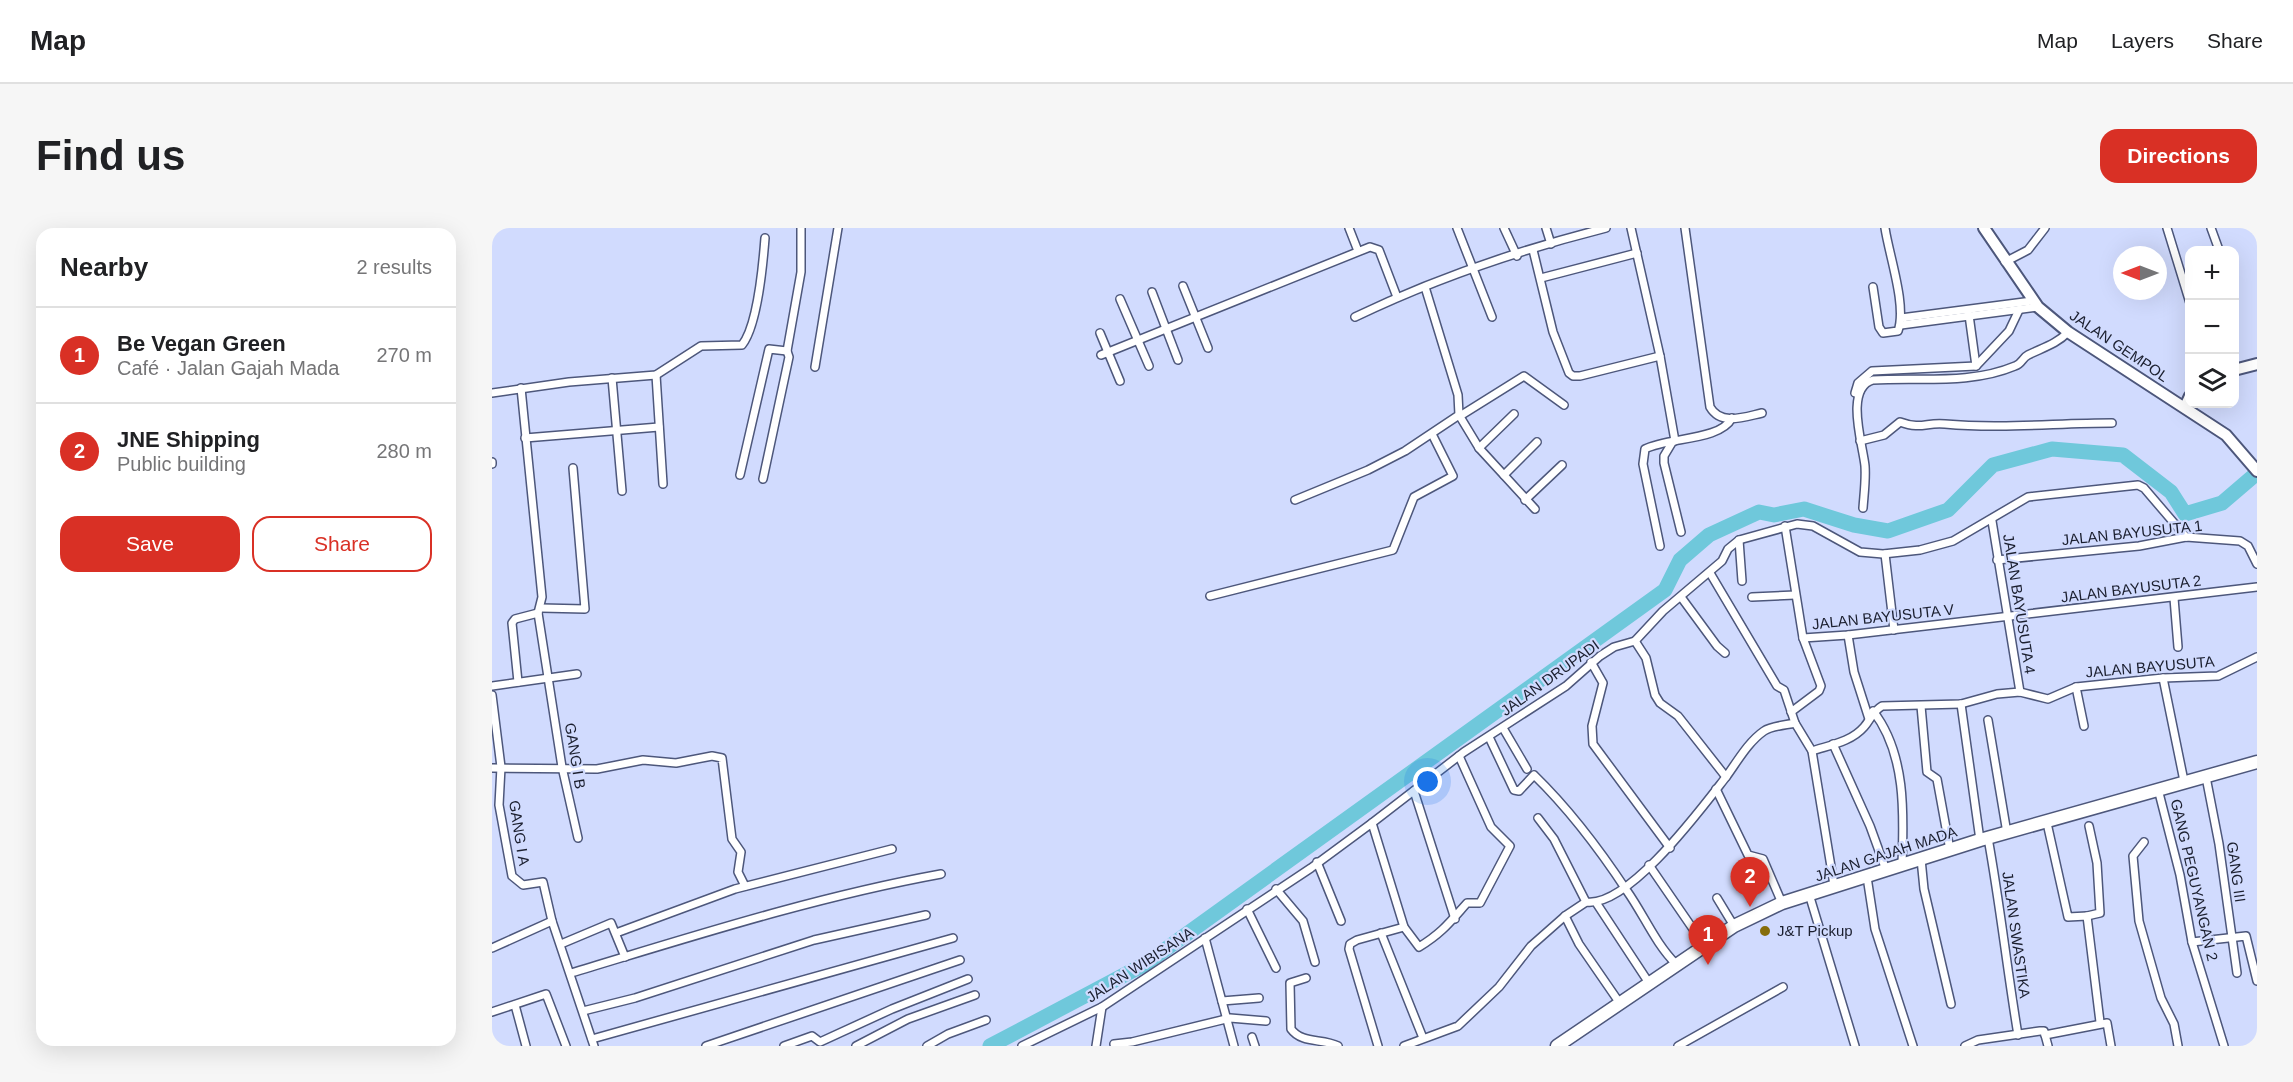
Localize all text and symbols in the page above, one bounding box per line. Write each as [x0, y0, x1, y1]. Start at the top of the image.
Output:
text: Map [30, 25, 86, 56]
text: Map [2037, 29, 2078, 52]
text: Layers [2111, 29, 2174, 52]
text: Share [2207, 29, 2263, 52]
button: Directions [2100, 129, 2257, 183]
text: Find us [36, 132, 185, 179]
north arrow [2113, 246, 2167, 300]
map controls [2185, 246, 2239, 408]
button: + [2185, 246, 2239, 300]
text: Nearby [60, 252, 148, 282]
text: 2 results [356, 256, 432, 278]
button: − [2185, 300, 2239, 354]
street label: JALAN GEMPOL [2067, 306, 2172, 385]
text: Be Vegan Green [117, 331, 286, 356]
text: 1 [74, 344, 85, 366]
text: 270 m [376, 344, 432, 366]
button: layers [2185, 354, 2239, 408]
text: Café · Jalan Gajah Mada [117, 357, 339, 379]
text: JNE Shipping [117, 427, 260, 452]
text: 2 [74, 440, 85, 462]
text: 280 m [376, 440, 432, 462]
text: Public building [117, 453, 246, 475]
button: Save [60, 516, 240, 572]
button: Share [252, 516, 432, 572]
street label: JALAN BAYUSUTA 1 [2061, 517, 2203, 548]
street label: JALAN BAYUSUTA 4 [2000, 533, 2039, 675]
street label: JALAN BAYUSUTA 2 [2060, 571, 2202, 606]
street label: JALAN BAYUSUTA V [1811, 601, 1955, 632]
street label: JALAN DRUPADI [1497, 636, 1602, 719]
street label: JALAN BAYUSUTA [2085, 652, 2215, 681]
street label: GANG I B [562, 722, 589, 790]
your location [1413, 767, 1442, 796]
street label: GANG PEGUYANGAN 2 [2168, 797, 2221, 962]
street label: GANG I A [506, 799, 533, 867]
street label: JALAN GAJAH MADA [1813, 823, 1959, 885]
street label: GANG III [2224, 841, 2249, 903]
pin: 2 [1730, 858, 1770, 907]
street label: JALAN SWASTIKA [1999, 870, 2034, 999]
pin: 1 [1688, 916, 1728, 965]
place label: J&T Pickup [1777, 922, 1853, 939]
street label: JALAN WIBISANA [1083, 924, 1196, 1006]
marker: J&T Pickup [1758, 924, 1772, 938]

